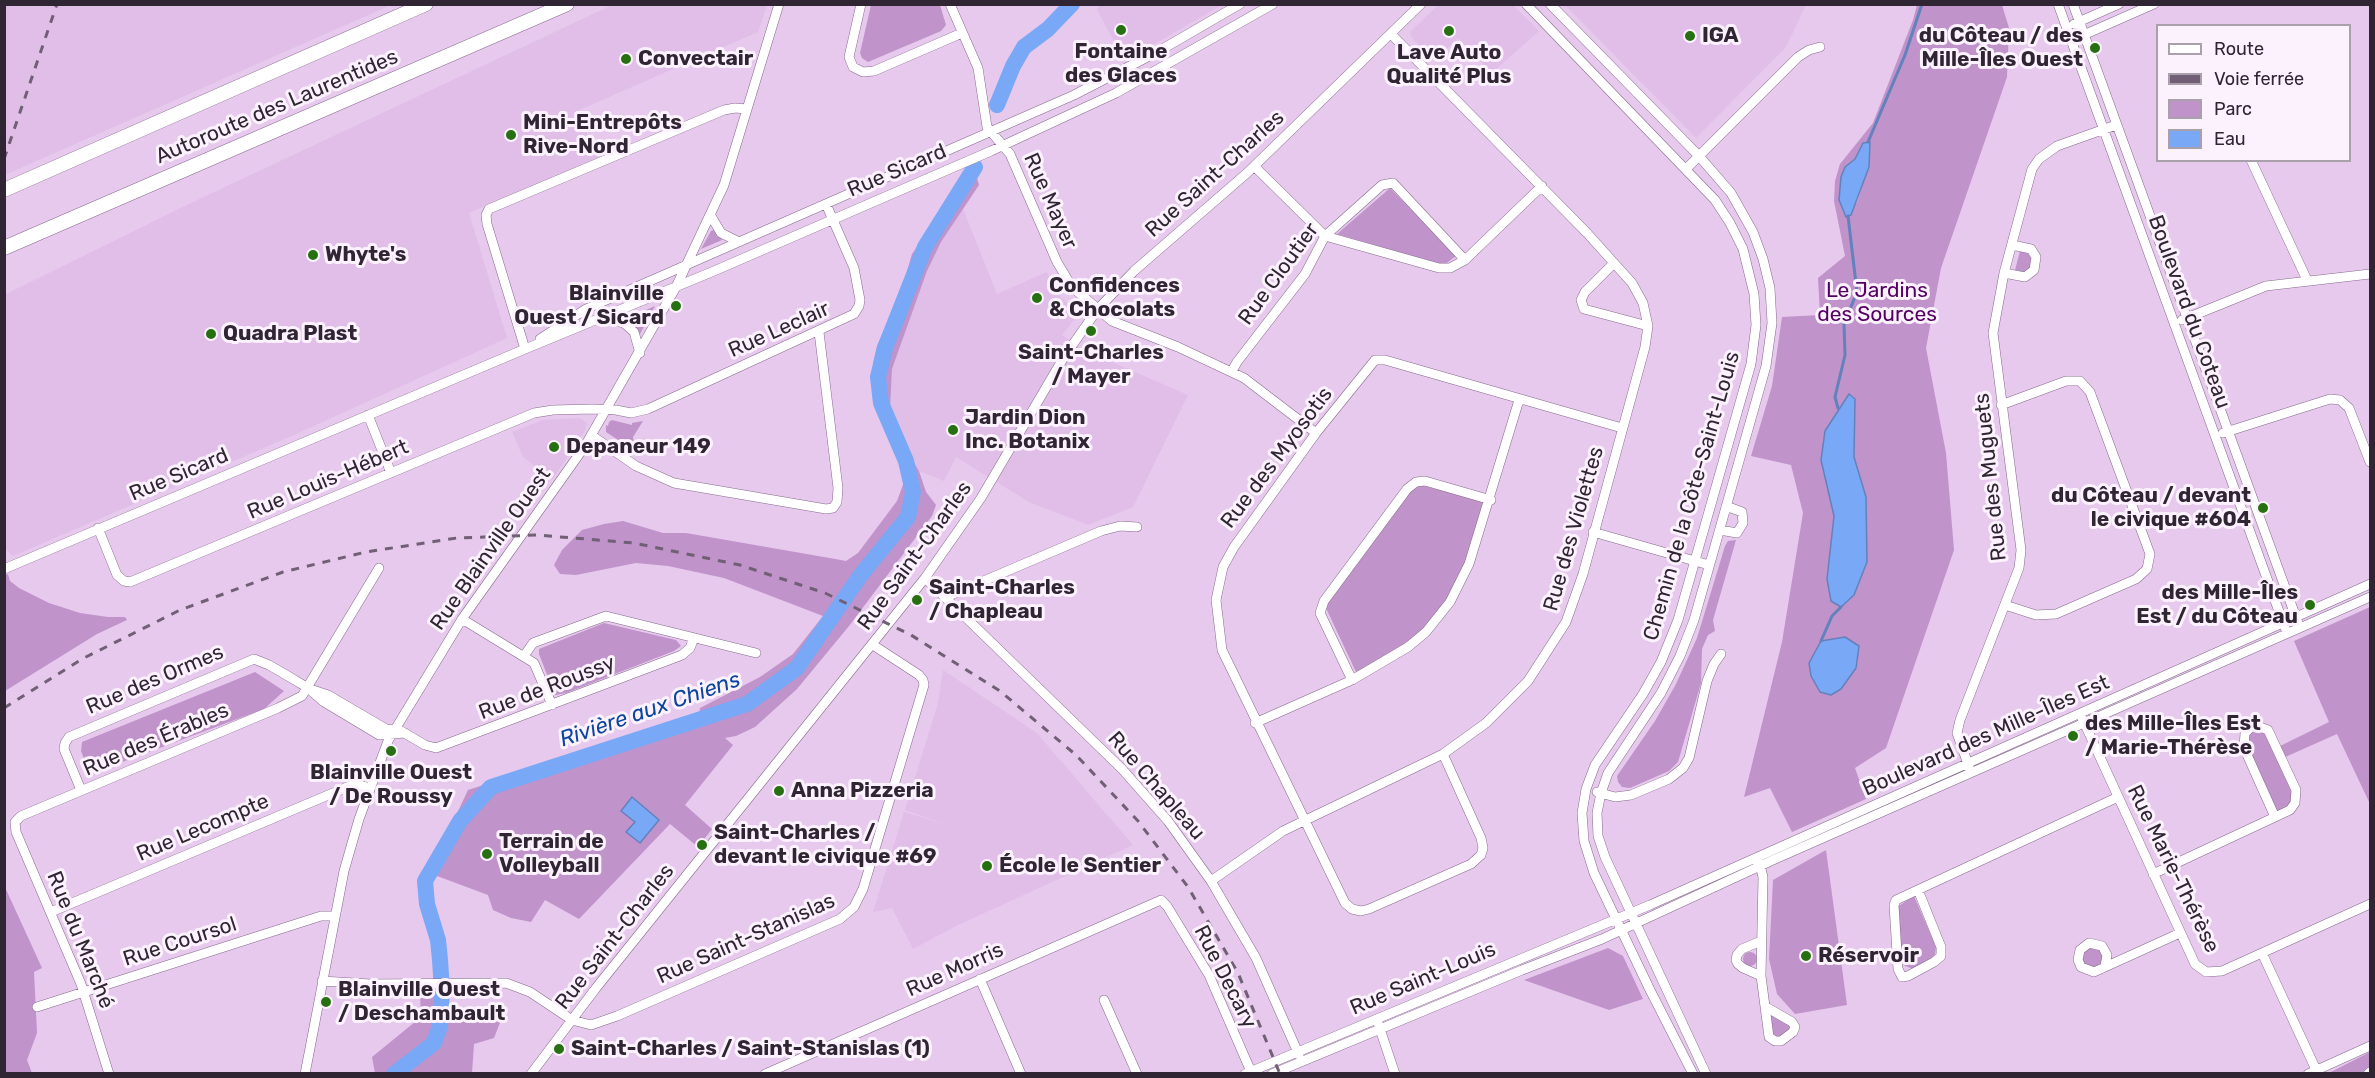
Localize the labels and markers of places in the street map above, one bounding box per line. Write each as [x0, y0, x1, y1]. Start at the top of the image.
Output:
marker: Fontaine des Glaces [1114, 23, 1128, 37]
place label: IGA [1702, 23, 1739, 49]
place label: du Côteau / des Mille-Îles Ouest [1919, 23, 2083, 73]
marker: Lave Auto Qualité Plus [1442, 24, 1456, 38]
marker: IGA [1683, 29, 1697, 43]
place label: Fontaine des Glaces [1065, 39, 1177, 89]
place label: Lave Auto Qualité Plus [1387, 40, 1511, 90]
marker: du Côteau / des Mille-Îles Ouest [2088, 41, 2102, 55]
place label: Convectair [638, 46, 753, 72]
marker: Convectair [619, 52, 633, 66]
place label: Mini-Entrepôts Rive-Nord [523, 110, 682, 160]
marker: Mini-Entrepôts Rive-Nord [504, 128, 518, 142]
place label: Whyte's [325, 242, 406, 268]
marker: Whyte's [306, 248, 320, 262]
place label: Confidences & Chocolats [1049, 273, 1180, 323]
place label: Blainville Ouest / Sicard [514, 281, 664, 331]
marker: Confidences & Chocolats [1030, 291, 1044, 305]
marker: Blainville Ouest / Sicard [669, 299, 683, 313]
place label: Quadra Plast [223, 321, 357, 347]
marker: Saint-Charles / Mayer [1084, 324, 1098, 338]
marker: Quadra Plast [204, 327, 218, 341]
place label: Saint-Charles / Mayer [1018, 340, 1164, 390]
place label: Jardin Dion Inc. Botanix [965, 405, 1090, 455]
marker: Jardin Dion Inc. Botanix [946, 423, 960, 437]
place label: Depaneur 149 [566, 434, 711, 460]
marker: Depaneur 149 [547, 440, 561, 454]
place label: du Côteau / devant le civique #604 [2051, 483, 2251, 533]
marker: du Côteau / devant le civique #604 [2256, 501, 2270, 515]
place label: Saint-Charles / Chapleau [929, 575, 1075, 625]
place label: des Mille-Îles Est / du Côteau [2136, 580, 2298, 630]
marker: Saint-Charles / Chapleau [910, 593, 924, 607]
marker: des Mille-Îles Est / du Côteau [2303, 598, 2317, 612]
place label: des Mille-Îles Est / Marie-Thérèse [2085, 711, 2261, 761]
marker: des Mille-Îles Est / Marie-Thérèse [2066, 729, 2080, 743]
marker: Blainville Ouest / De Roussy [384, 744, 398, 758]
place label: Blainville Ouest / De Roussy [310, 760, 472, 810]
place label: Anna Pizzeria [791, 778, 934, 804]
marker: Anna Pizzeria [772, 784, 786, 798]
place label: Saint-Charles / devant le civique #69 [714, 820, 936, 870]
place label: Terrain de Volleyball [499, 829, 604, 879]
marker: Saint-Charles / devant le civique #69 [695, 838, 709, 852]
marker: Terrain de Volleyball [480, 847, 494, 861]
place label: École le Sentier [999, 853, 1161, 879]
marker: École le Sentier [980, 859, 994, 873]
place label: Réservoir [1818, 943, 1919, 969]
marker: Réservoir [1799, 949, 1813, 963]
place label: Blainville Ouest / Deschambault [338, 977, 505, 1027]
marker: Blainville Ouest / Deschambault [319, 995, 333, 1009]
place label: Saint-Charles / Saint-Stanislas (1) [571, 1036, 930, 1062]
marker: Saint-Charles / Saint-Stanislas (1) [552, 1042, 566, 1056]

